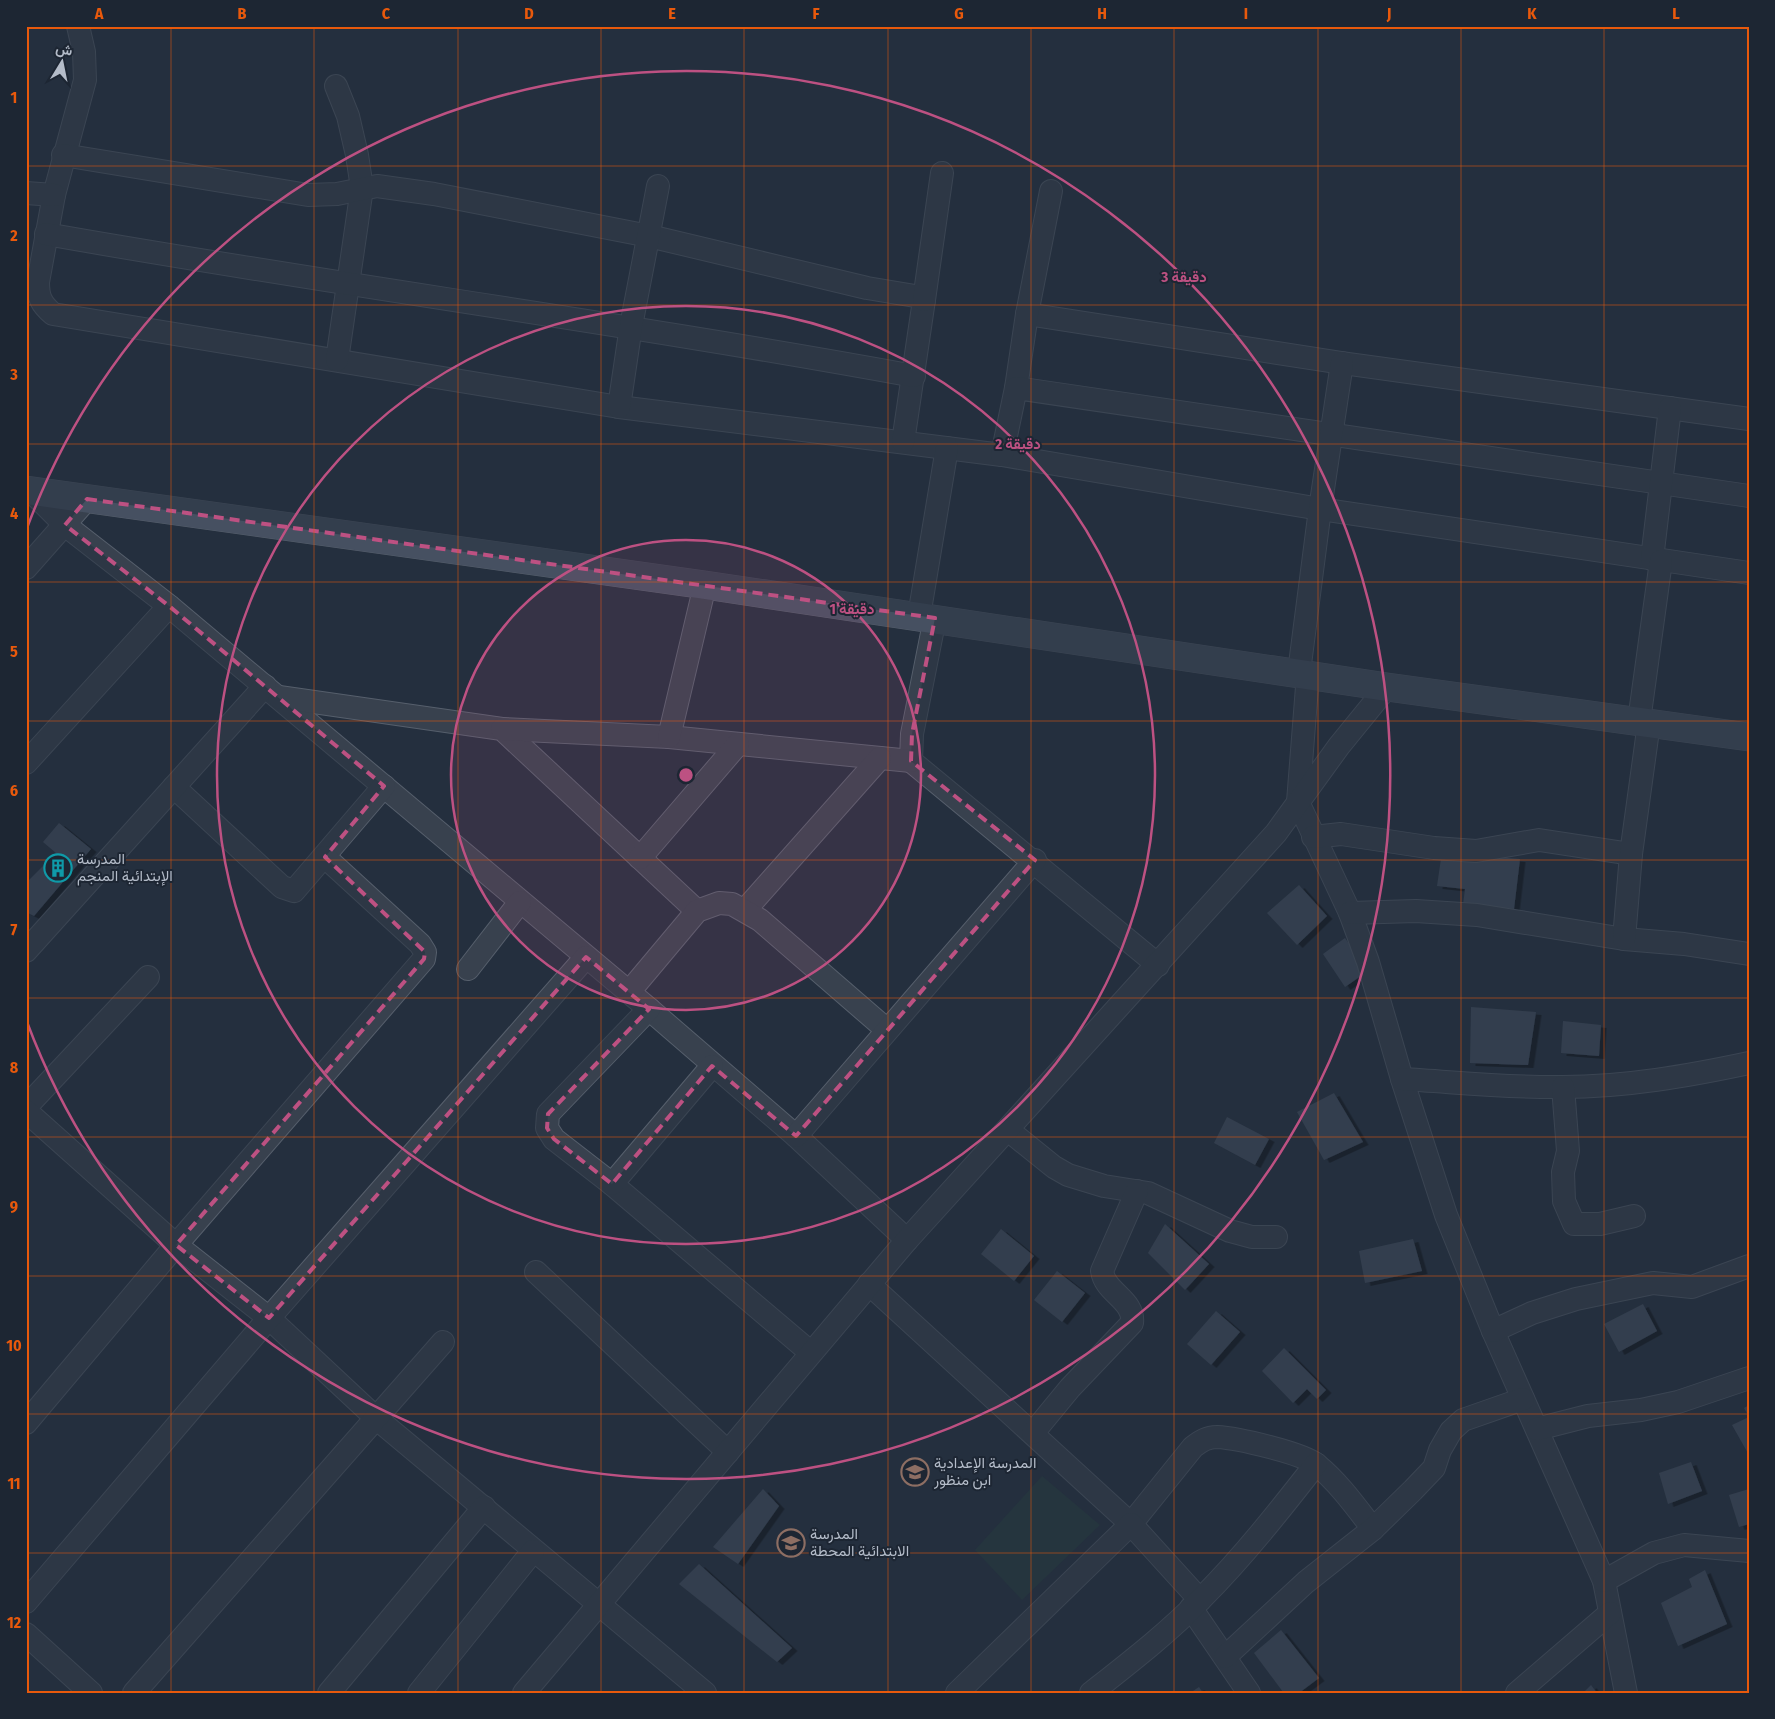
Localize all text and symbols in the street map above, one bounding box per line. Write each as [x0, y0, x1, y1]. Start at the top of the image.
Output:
text: A [94, 4, 104, 23]
text: B [238, 4, 247, 23]
text: C [382, 4, 391, 23]
text: D [524, 4, 534, 23]
text: E [668, 4, 676, 23]
text: F [812, 4, 820, 23]
text: G [954, 4, 964, 23]
text: H [1097, 4, 1107, 23]
text: I [1244, 4, 1248, 23]
text: J [1386, 4, 1391, 23]
text: K [1527, 4, 1537, 23]
text: L [1672, 4, 1680, 23]
north arrow [38, 38, 88, 88]
text: ش [54, 40, 74, 60]
text: 1 [11, 88, 17, 107]
text: 2 [9, 226, 18, 245]
text: 3 دقيقة [1160, 268, 1207, 286]
text: 3 [9, 365, 18, 384]
text: 2 دقيقة [994, 435, 1041, 453]
text: 4 [10, 504, 18, 523]
text: 1 دقيقة [830, 600, 874, 618]
text: 5 [10, 642, 18, 661]
centre of rings [677, 766, 695, 784]
text: 6 [10, 781, 18, 800]
place label: المدرسة الإبتدائية المنجم [77, 850, 173, 886]
building icon: المدرسة الإبتدائية المنجم [43, 853, 73, 883]
text: 7 [11, 920, 18, 939]
text: 8 [10, 1058, 19, 1077]
text: 9 [10, 1197, 18, 1216]
text: 10 [6, 1336, 22, 1355]
place label: المدرسة الإعدادية ابن منظور [933, 1454, 1036, 1490]
school or university icon: المدرسة الإعدادية ابن منظور [900, 1457, 930, 1487]
text: 11 [7, 1474, 21, 1493]
place label: المدرسة الابتدائية المحطة [810, 1525, 909, 1560]
school or university icon: المدرسة الابتدائية المحطة [776, 1528, 806, 1558]
text: 12 [7, 1613, 22, 1632]

